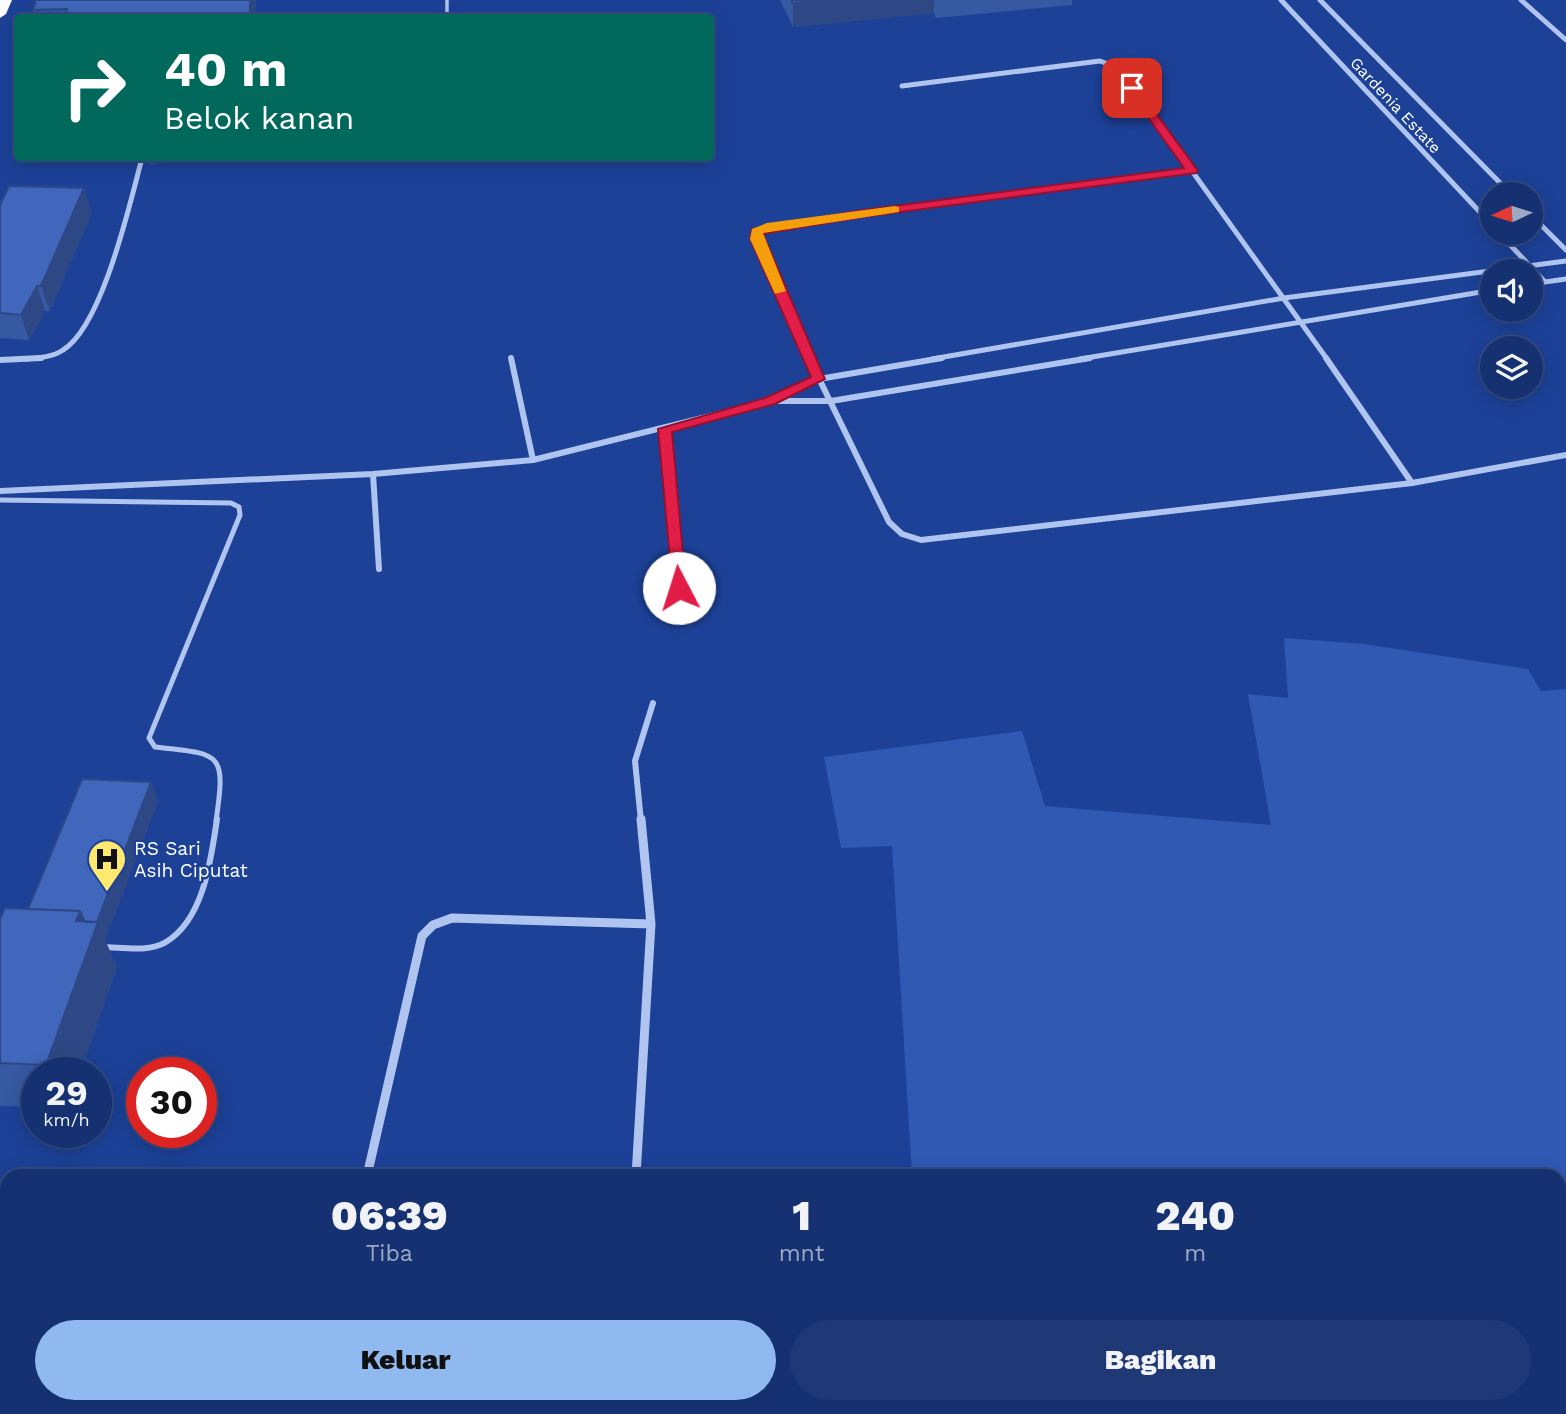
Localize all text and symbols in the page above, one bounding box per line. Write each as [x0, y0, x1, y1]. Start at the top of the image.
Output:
text: 40 m [164, 40, 287, 98]
icon: right [49, 42, 140, 133]
street label: Gardenia Estate [1346, 53, 1445, 157]
pin [1102, 58, 1162, 118]
icon: arrive [1113, 69, 1151, 107]
text: Belok kanan [164, 99, 354, 137]
north arrow [1480, 182, 1544, 245]
map controls [1480, 182, 1543, 399]
button: sound [1480, 259, 1543, 322]
button: layers [1480, 336, 1543, 399]
position arrow [642, 551, 716, 625]
place label: RS Sari Asih Ciputat [134, 837, 248, 882]
hospital icon: RS Sari Asih Ciputat [86, 838, 128, 893]
speed limit sign: 30 [126, 1057, 217, 1148]
text: 29 [45, 1072, 88, 1114]
text: km/h [43, 1109, 90, 1130]
text: 06:39 [331, 1191, 448, 1240]
text: 1 [792, 1191, 811, 1240]
text: 240 [1155, 1191, 1235, 1240]
text: Tiba [366, 1240, 413, 1267]
text: mnt [779, 1240, 824, 1267]
text: m [1184, 1240, 1206, 1267]
button: Keluar [35, 1320, 776, 1400]
button: Bagikan [790, 1320, 1531, 1400]

